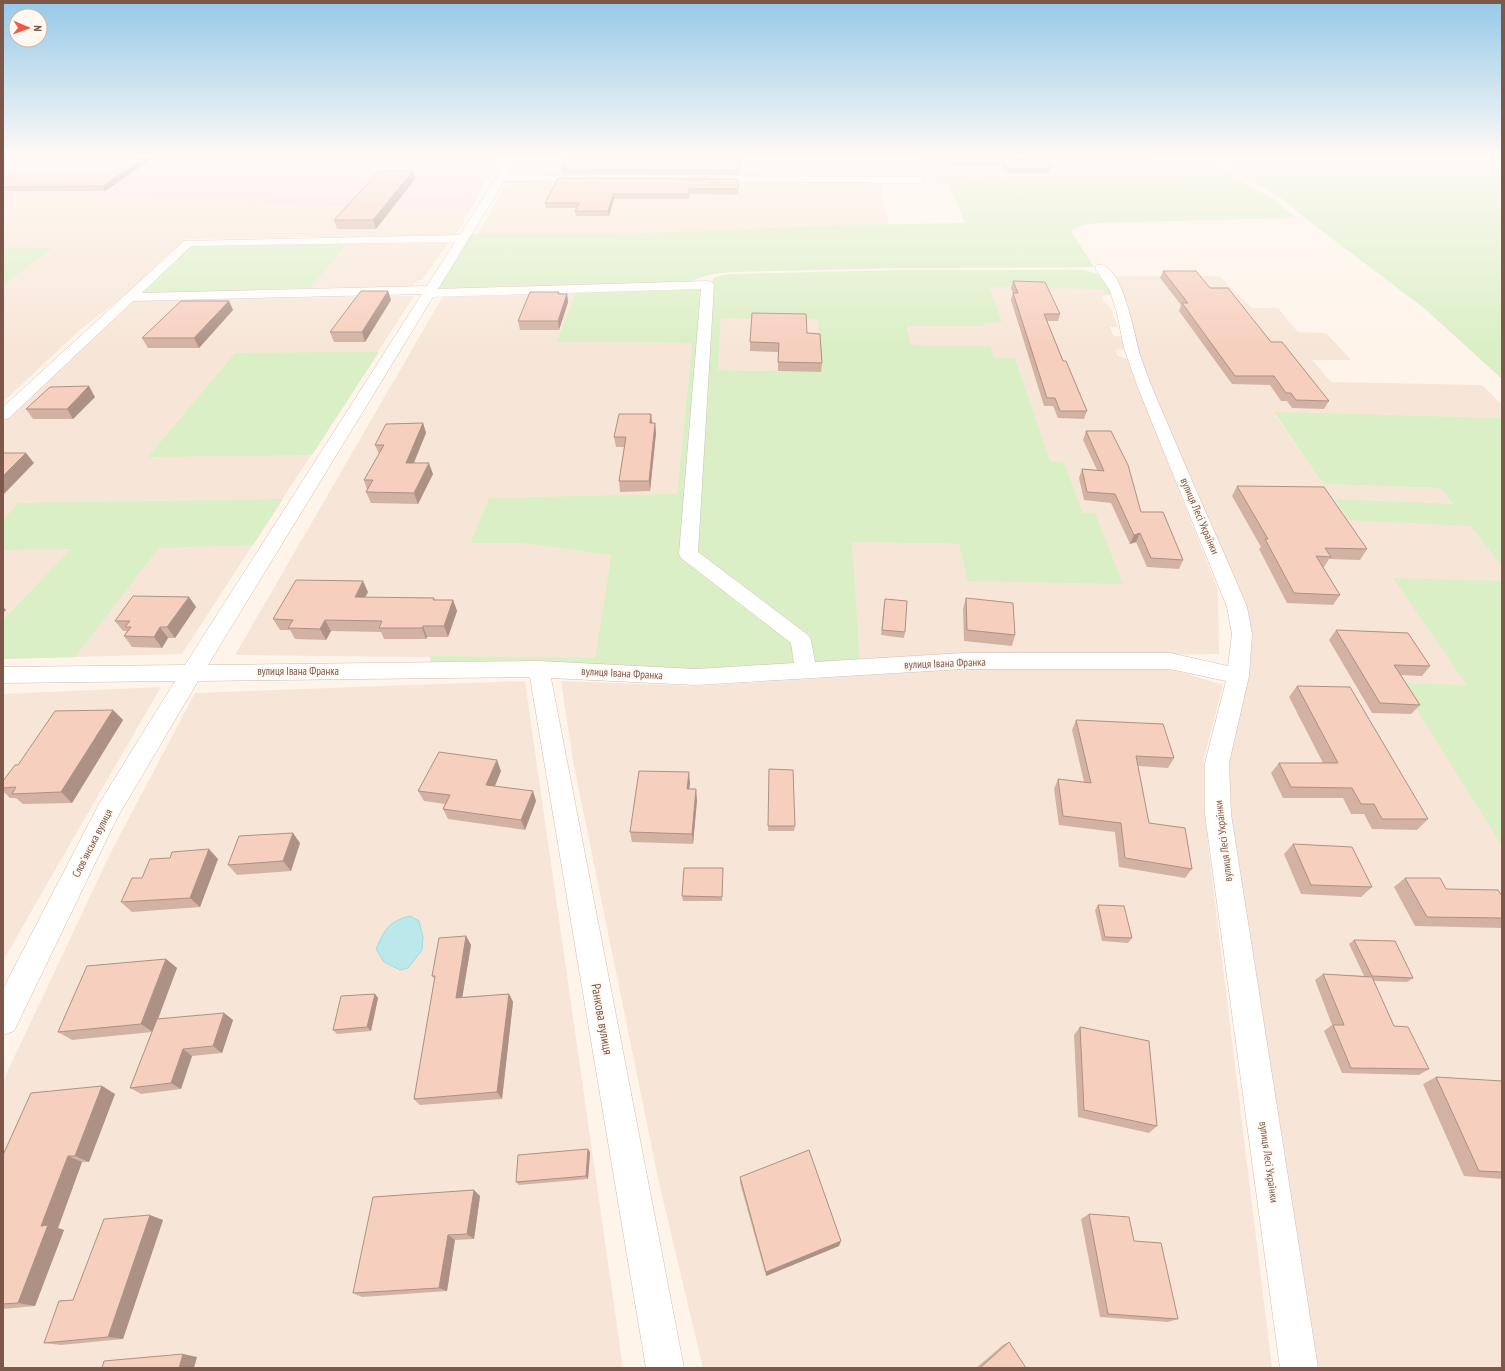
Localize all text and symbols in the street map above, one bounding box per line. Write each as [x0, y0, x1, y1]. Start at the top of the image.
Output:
north arrow [8, 8, 48, 48]
text: N [31, 25, 45, 32]
street label: вулиця Лесі Українки [1178, 476, 1223, 557]
street label: вулиця Івана Франка [904, 655, 986, 671]
street label: вулиця Івана Франка [257, 664, 339, 678]
street label: вулиця Івана Франка [581, 664, 663, 682]
street label: вулиця Лесі Українки [1211, 799, 1235, 882]
street label: Словʼянська вулиця [69, 806, 115, 880]
street label: Ранкова вулиця [587, 982, 617, 1056]
street label: вулиця Лесі Українки [1256, 1120, 1282, 1204]

